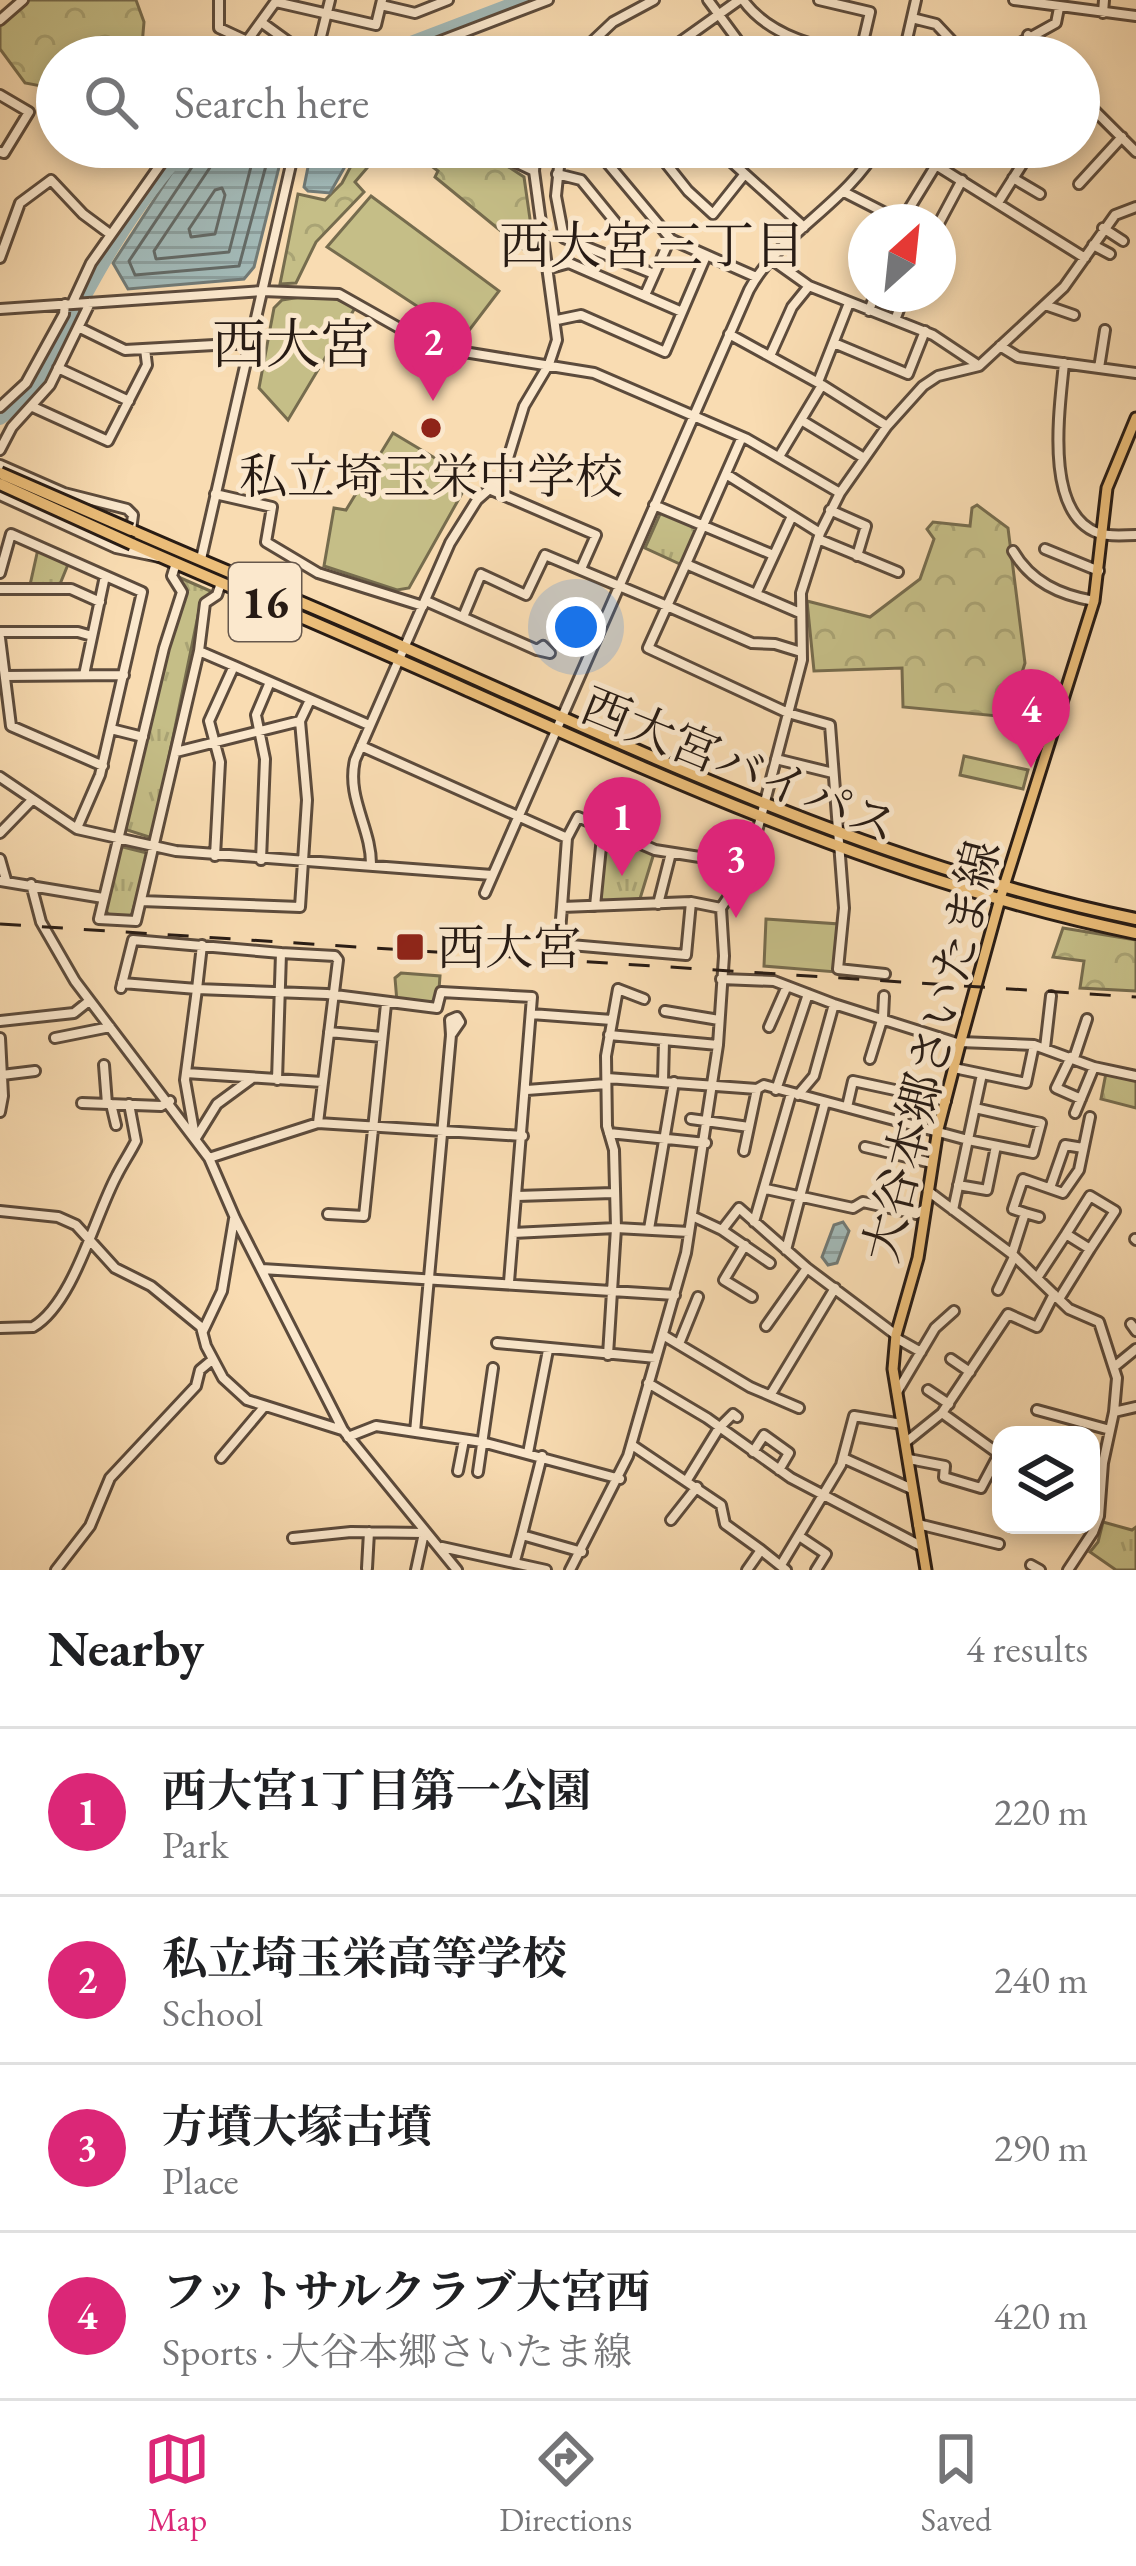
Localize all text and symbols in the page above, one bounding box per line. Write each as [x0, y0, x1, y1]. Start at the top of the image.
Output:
search box [36, 36, 1100, 168]
icon: search [78, 69, 144, 135]
text: Search here [174, 73, 369, 131]
north arrow [848, 204, 956, 312]
district label: 西大宮三丁目 [499, 212, 805, 278]
pin: 2 [394, 302, 472, 401]
district label: 西大宮 [212, 309, 374, 379]
marker: 私立埼玉栄中学校 [418, 415, 444, 441]
place label: 私立埼玉栄中学校 [239, 445, 623, 507]
road number: 16 [229, 563, 301, 641]
your location [546, 597, 606, 657]
pin: 4 [992, 669, 1070, 768]
street label: 西大宮バイパス [573, 674, 907, 856]
pin: 1 [583, 777, 661, 876]
pin: 3 [697, 819, 775, 918]
street label: 大谷本郷さいたま線 [849, 834, 1013, 1268]
place label: 西大宮 [437, 916, 581, 978]
marker: 西大宮 [394, 931, 426, 963]
map controls [992, 1426, 1100, 1534]
button: layers [992, 1426, 1100, 1534]
text: Nearby [48, 1615, 204, 1681]
text: 4 results [966, 1623, 1088, 1674]
text: 西大宮1丁目第一公園 [162, 1761, 591, 1819]
text: 1 [77, 1786, 97, 1837]
text: 220 m [994, 1786, 1088, 1837]
text: Park [162, 1819, 228, 1870]
text: 私立埼玉栄高等学校 [162, 1929, 567, 1987]
text: 2 [77, 1954, 97, 2005]
text: 240 m [994, 1954, 1088, 2005]
text: School [162, 1987, 263, 2038]
text: 方墳大塚古墳 [162, 2097, 432, 2155]
text: 3 [77, 2122, 97, 2173]
text: 290 m [994, 2122, 1088, 2173]
text: Place [162, 2155, 239, 2206]
text: フットサルクラブ大宮西 [162, 2262, 651, 2320]
text: 4 [77, 2290, 97, 2341]
text: 420 m [994, 2290, 1088, 2341]
text: Sports · 大谷本郷さいたま線 [162, 2326, 632, 2377]
tab: Map [144, 2426, 210, 2541]
tab: Directions [499, 2426, 632, 2541]
tab: Saved [921, 2426, 992, 2541]

